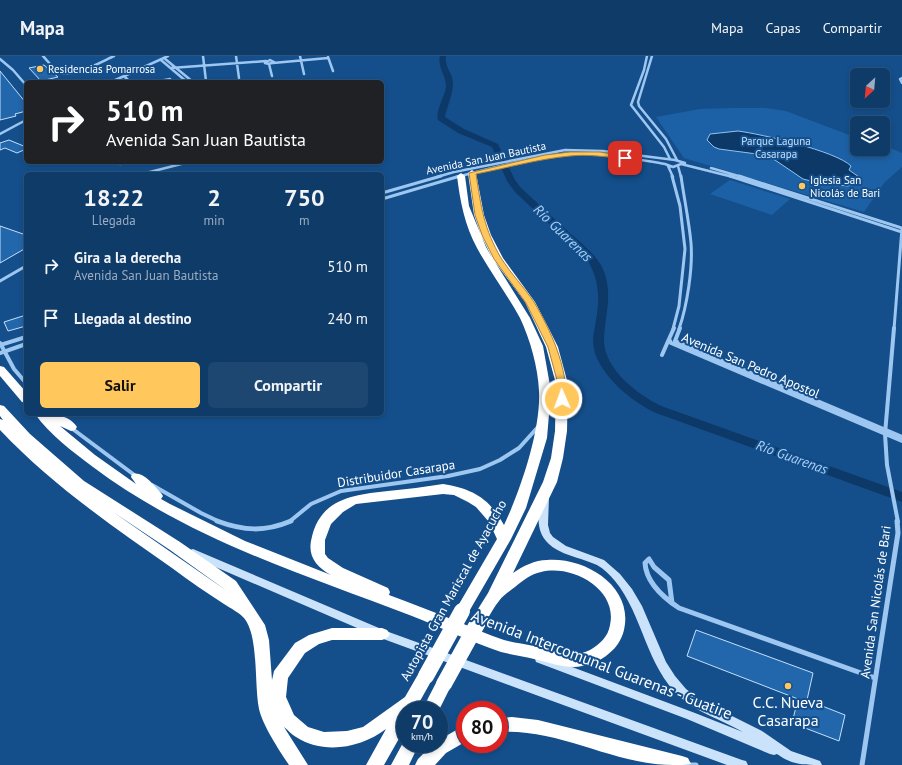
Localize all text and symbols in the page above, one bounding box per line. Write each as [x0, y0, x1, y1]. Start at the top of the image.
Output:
text: Mapa [20, 16, 64, 40]
text: Mapa [711, 19, 744, 37]
text: Capas [766, 19, 801, 37]
text: Compartir [823, 19, 882, 37]
place label: Residencias Pomarrosa [48, 62, 155, 76]
marker: Residencias Pomarrosa [35, 64, 45, 74]
north arrow [850, 68, 890, 108]
map controls [850, 68, 890, 156]
text: 510 m [106, 92, 183, 129]
icon: right [40, 96, 92, 148]
button: layers [850, 116, 890, 156]
text: Avenida San Juan Bautista [106, 128, 306, 151]
park label: Parque Laguna Casarapa [741, 134, 811, 161]
street label: Avenida San Juan Bautista [425, 138, 547, 178]
pin [608, 141, 642, 175]
icon: arrive [614, 147, 636, 169]
place label: Iglesia San Nicolás de Bari [810, 173, 880, 200]
marker: Iglesia San Nicolás de Bari [797, 181, 807, 191]
text: 18:22 [83, 182, 144, 213]
text: 2 [207, 182, 221, 213]
text: 750 [284, 182, 325, 213]
water label: Río Guarenas [530, 200, 597, 266]
text: Llegada [92, 212, 136, 229]
text: min [203, 212, 225, 229]
text: m [299, 212, 310, 229]
text: Gira a la derecha [74, 248, 181, 267]
icon: right [40, 255, 62, 277]
text: 510 m [327, 257, 368, 276]
text: Avenida San Juan Bautista [74, 267, 218, 284]
icon: arrive [40, 307, 62, 329]
text: Llegada al destino [74, 309, 192, 328]
text: 240 m [327, 309, 368, 328]
street label: Avenida San Pedro Apostol [679, 329, 823, 402]
button: Salir [40, 362, 200, 408]
button: Compartir [208, 362, 368, 408]
position arrow [541, 378, 583, 420]
water label: Río Guarenas [754, 436, 831, 478]
street label: Distribuidor Casarapa [336, 456, 456, 491]
street label: Autopista Gran Mariscal de Ayacucho [396, 497, 510, 684]
street label: Avenida San Nicolás de Bari [856, 524, 895, 680]
street label: Avenida Intercomunal Guarenas - Guatire [469, 605, 735, 723]
marker: C.C. Nueva Casarapa [783, 681, 793, 691]
place label: C.C. Nueva Casarapa [753, 692, 823, 730]
speed limit sign: 80 [456, 701, 508, 753]
text: 70 [411, 709, 433, 735]
text: km/h [411, 730, 433, 743]

